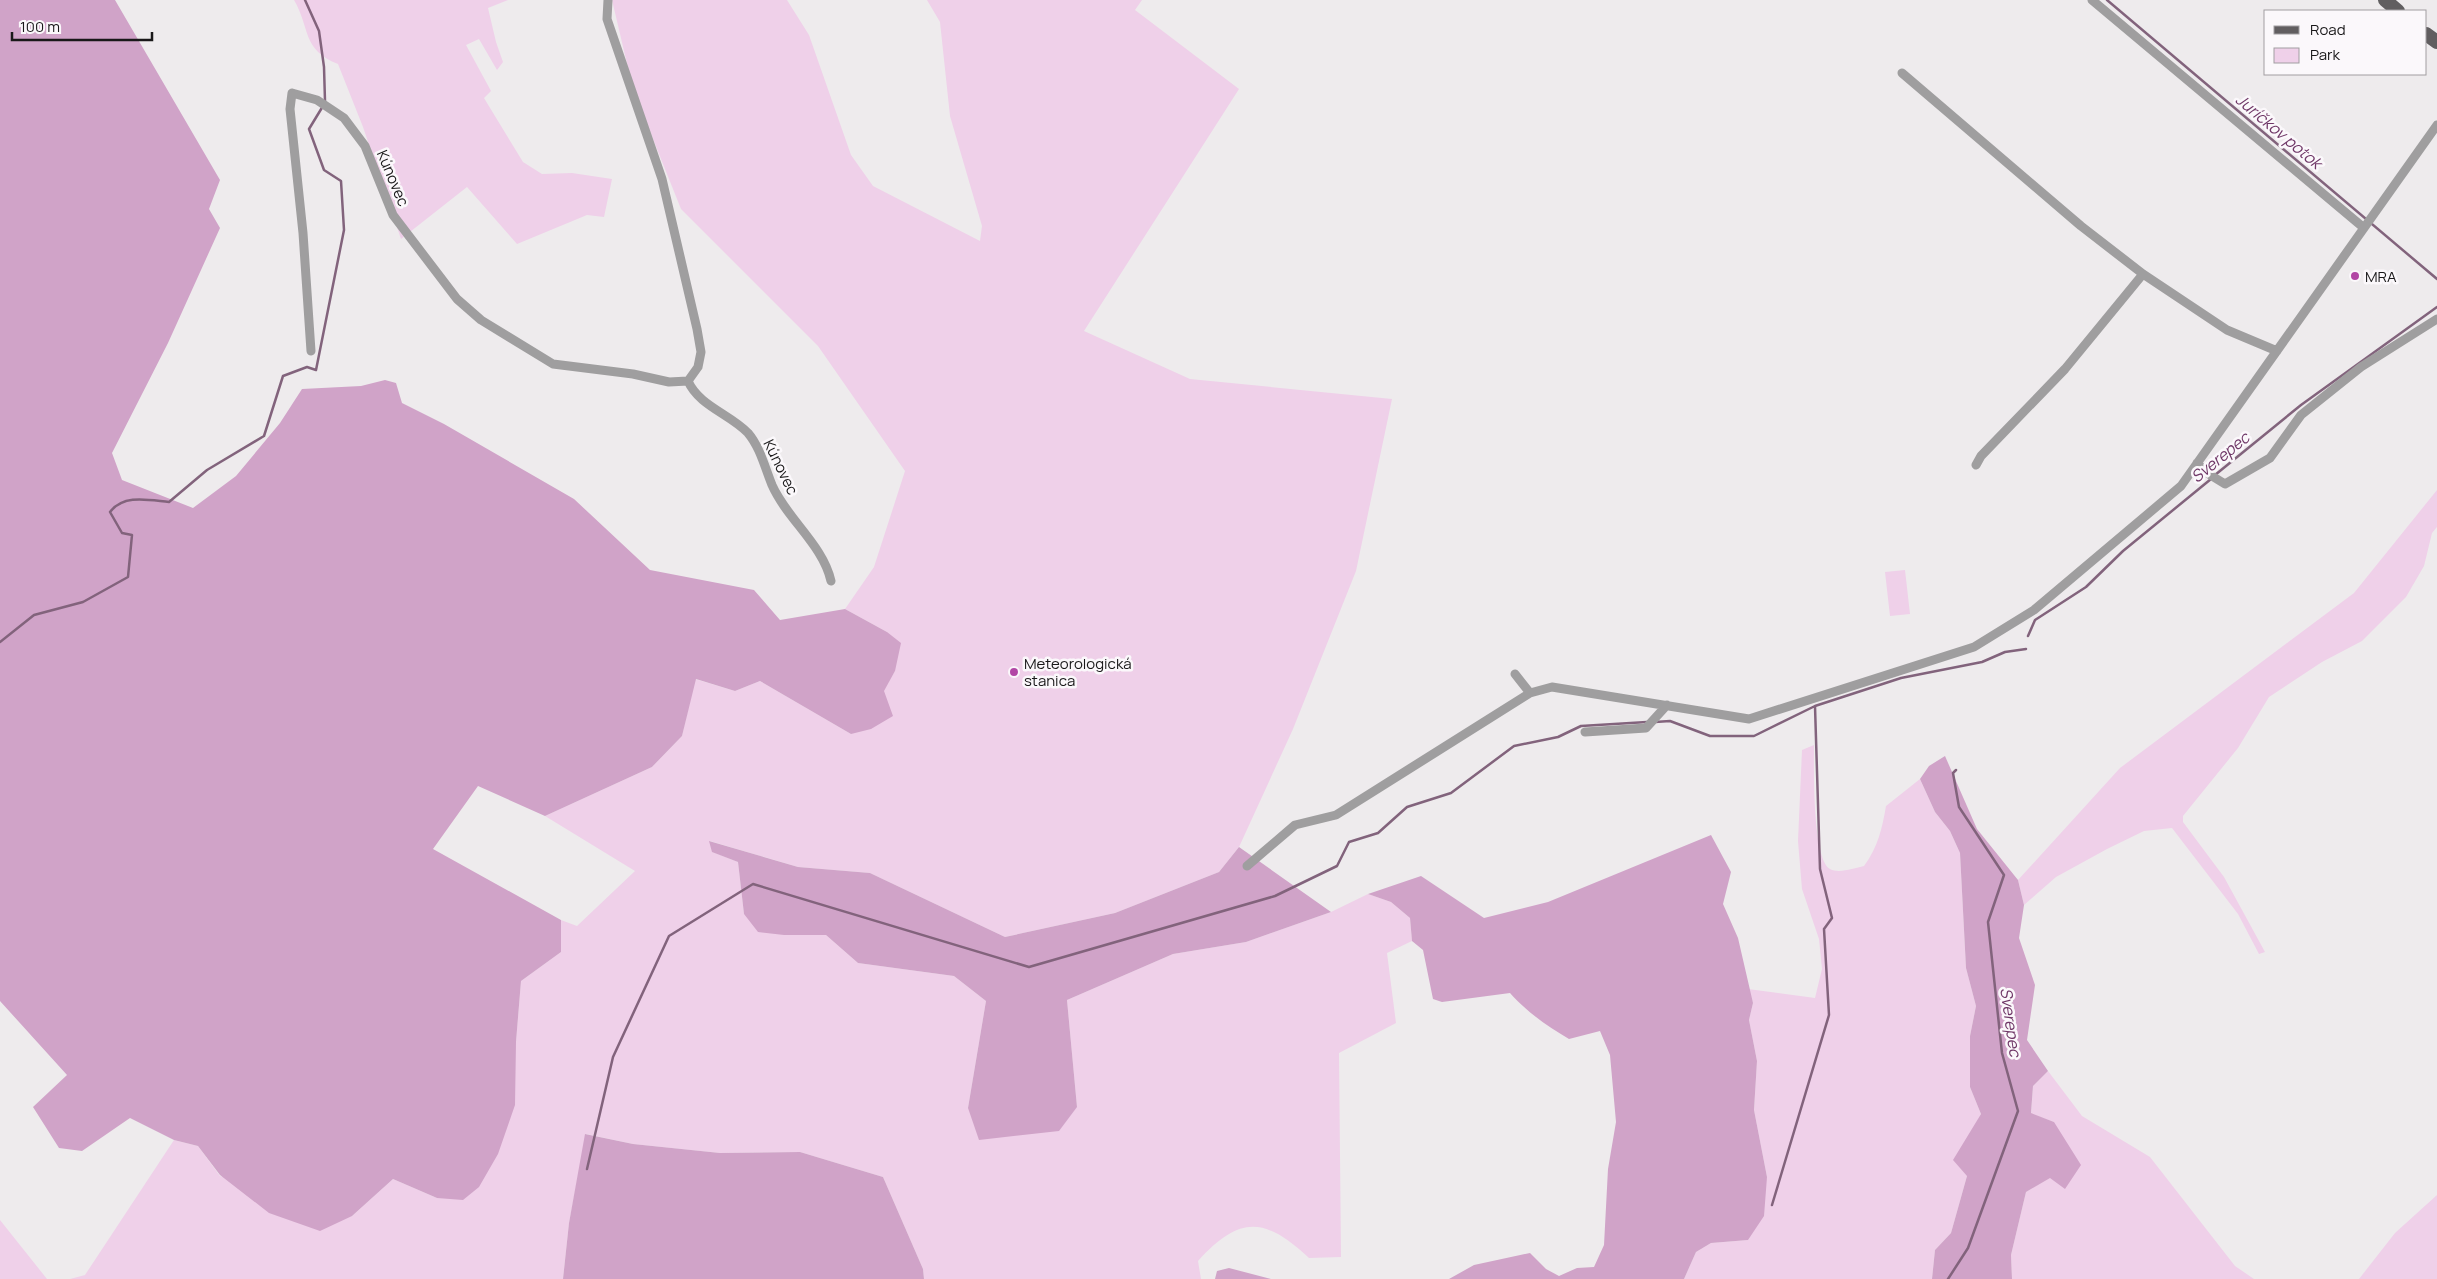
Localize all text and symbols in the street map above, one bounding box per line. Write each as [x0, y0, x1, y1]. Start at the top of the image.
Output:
scale bar [12, 10, 152, 42]
legend [2264, 10, 2427, 75]
text: 100 m [20, 16, 60, 37]
text: Road [2310, 19, 2346, 40]
text: Park [2310, 44, 2340, 65]
water label: Juríčkov potok [2231, 89, 2328, 175]
street label: Kúnovec [372, 147, 414, 209]
place label: MRA [2365, 266, 2397, 287]
marker: MRA [2349, 270, 2361, 282]
water label: Sverepec [2186, 426, 2255, 487]
street label: Kúnovec [759, 436, 803, 498]
place label: Meteorologická stanica [1024, 653, 1132, 691]
marker: Meteorologická stanica [1008, 666, 1020, 678]
water label: Sverepec [1995, 986, 2027, 1059]

